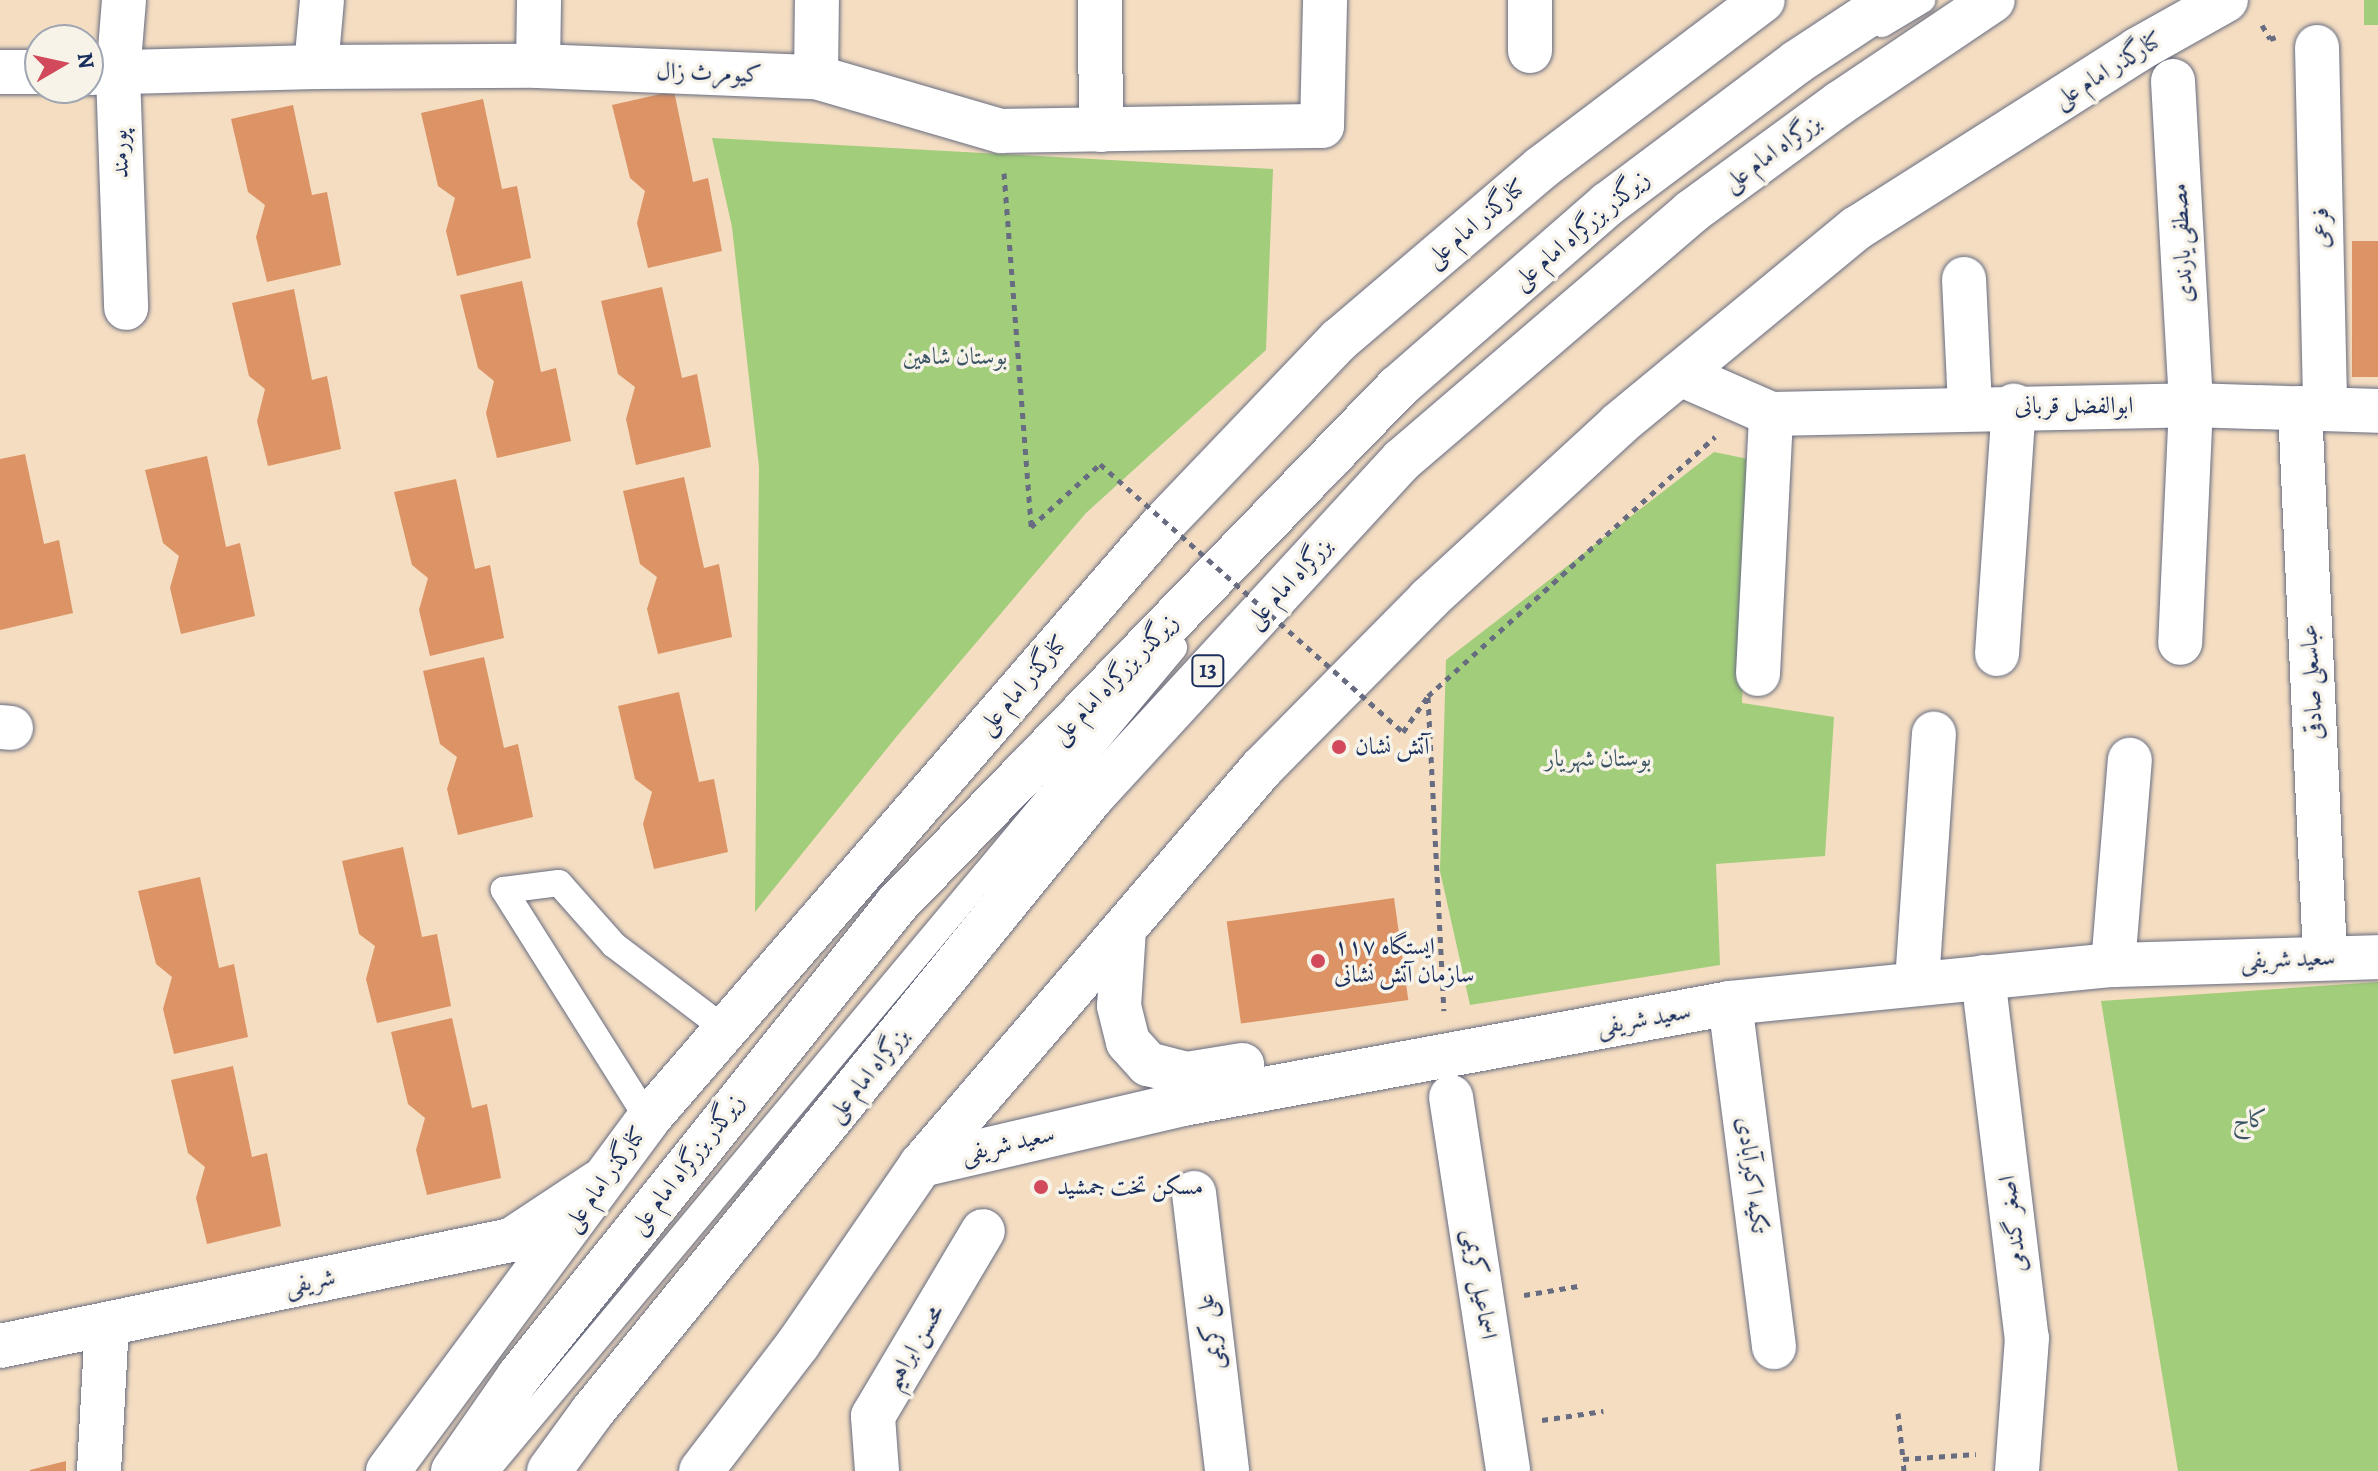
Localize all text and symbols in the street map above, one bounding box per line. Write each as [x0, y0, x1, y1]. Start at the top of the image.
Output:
north arrow [24, 24, 104, 104]
street label: کنارگذر امام علی [2048, 25, 2168, 115]
text: N [70, 50, 102, 71]
street label: کیومرث زال [656, 57, 762, 89]
street label: بزرگراه امام علی [1717, 108, 1827, 198]
street label: پورمند [105, 129, 135, 179]
street label: زیرگذر بزرگراه امام علی [1507, 164, 1655, 296]
street label: کنارگذر امام علی [1420, 173, 1532, 273]
street label: مصطفی یارندی [2164, 182, 2200, 304]
street label: فرعی [2306, 207, 2336, 249]
park label: بوستان شاهین [903, 343, 1007, 371]
street label: ابوالفضل قربانی [2014, 392, 2134, 420]
street label: بزرگراه امام علی [1240, 532, 1338, 634]
street label: زیرگذر بزرگراه امام علی [1046, 608, 1184, 750]
street label: عباسعلی صادقی [2295, 623, 2329, 741]
street label: کنارگذر امام علی [972, 629, 1074, 741]
road number: 13 [1190, 653, 1226, 689]
place label: آتش نشان [1355, 733, 1430, 761]
marker: آتش نشان [1330, 738, 1348, 756]
park label: بوستان شهریار [1545, 745, 1651, 773]
place label: ایستگاه ۱۱۷ سازمان آتش نشانی [1334, 933, 1474, 989]
street label: سعید شریفی [2240, 943, 2336, 975]
marker: ایستگاه ۱۱۷ سازمان آتش نشانی [1309, 952, 1327, 970]
street label: سعید شریفی [1595, 997, 1693, 1041]
street label: بزرگراه امام علی [821, 1022, 915, 1128]
street label: زیرگذر بزرگراه امام علی [623, 1088, 751, 1240]
park label: کاج [2233, 1106, 2267, 1134]
street label: تکیه اکبرآبادی [1731, 1115, 1773, 1235]
street label: سعید شریفی [958, 1119, 1058, 1169]
street label: کنارگذر امام علی [557, 1121, 653, 1237]
place label: مسکن تخت جمشید [1057, 1173, 1203, 1201]
street label: اصغر گندمی [1993, 1174, 2033, 1274]
marker: مسکن تخت جمشید [1032, 1178, 1050, 1196]
street label: اسماعیل کریمی [1457, 1227, 1503, 1341]
street label: شریفی [282, 1263, 338, 1301]
street label: علی کریمی [1191, 1292, 1229, 1372]
street label: محسن ابراهیم [878, 1299, 950, 1395]

